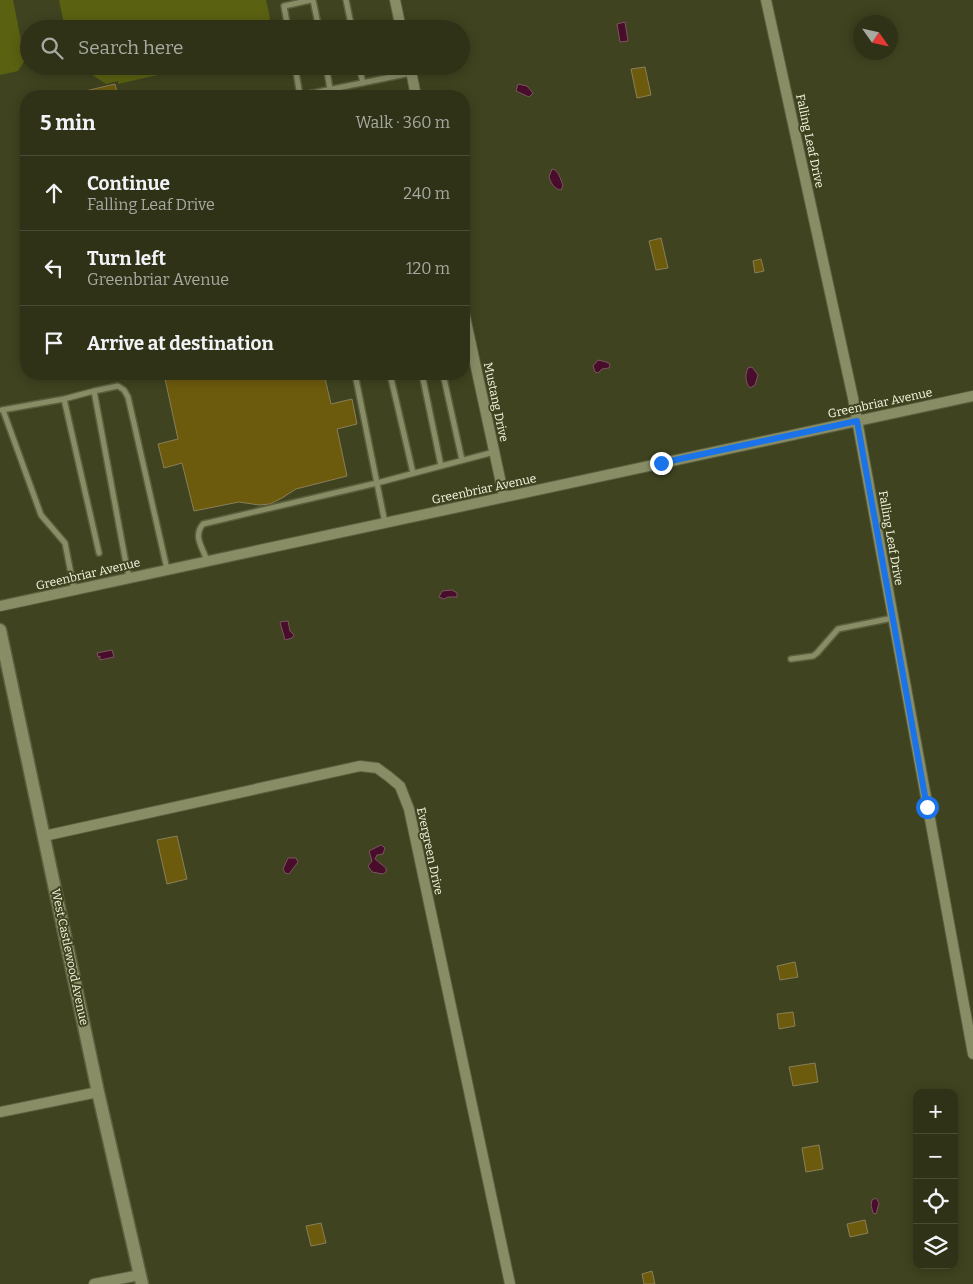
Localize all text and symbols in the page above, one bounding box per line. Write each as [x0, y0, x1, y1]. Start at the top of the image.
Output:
north arrow [853, 15, 898, 60]
search box [20, 20, 470, 75]
icon: search [38, 34, 66, 62]
text: Search here [78, 36, 183, 59]
street label: Falling Leaf Drive [793, 93, 827, 189]
text: 5 min [40, 110, 96, 136]
text: Walk · 360 m [356, 113, 450, 132]
text: Continue [87, 172, 170, 195]
icon: ahead [40, 179, 68, 207]
text: 240 m [403, 184, 450, 203]
text: Falling Leaf Drive [87, 195, 215, 214]
text: Turn left [87, 247, 166, 270]
icon: left [40, 254, 68, 282]
text: 120 m [406, 259, 450, 278]
text: Greenbriar Avenue [87, 270, 229, 289]
icon: arrive [40, 329, 68, 357]
text: Arrive at destination [87, 332, 274, 355]
street label: Mustang Drive [481, 361, 511, 443]
street label: Greenbriar Avenue [826, 385, 934, 421]
route end [650, 452, 673, 475]
street label: Greenbriar Avenue [430, 471, 538, 507]
street label: Falling Leaf Drive [876, 490, 906, 586]
street label: Greenbriar Avenue [35, 555, 141, 593]
route start [916, 796, 939, 819]
street label: Evergreen Drive [414, 806, 446, 896]
street label: West Castlewood Avenue [49, 887, 91, 1027]
map controls [913, 1089, 958, 1269]
button: + [913, 1089, 958, 1134]
button: − [913, 1134, 958, 1179]
button: locate [913, 1179, 958, 1224]
button: layers [913, 1224, 958, 1269]

